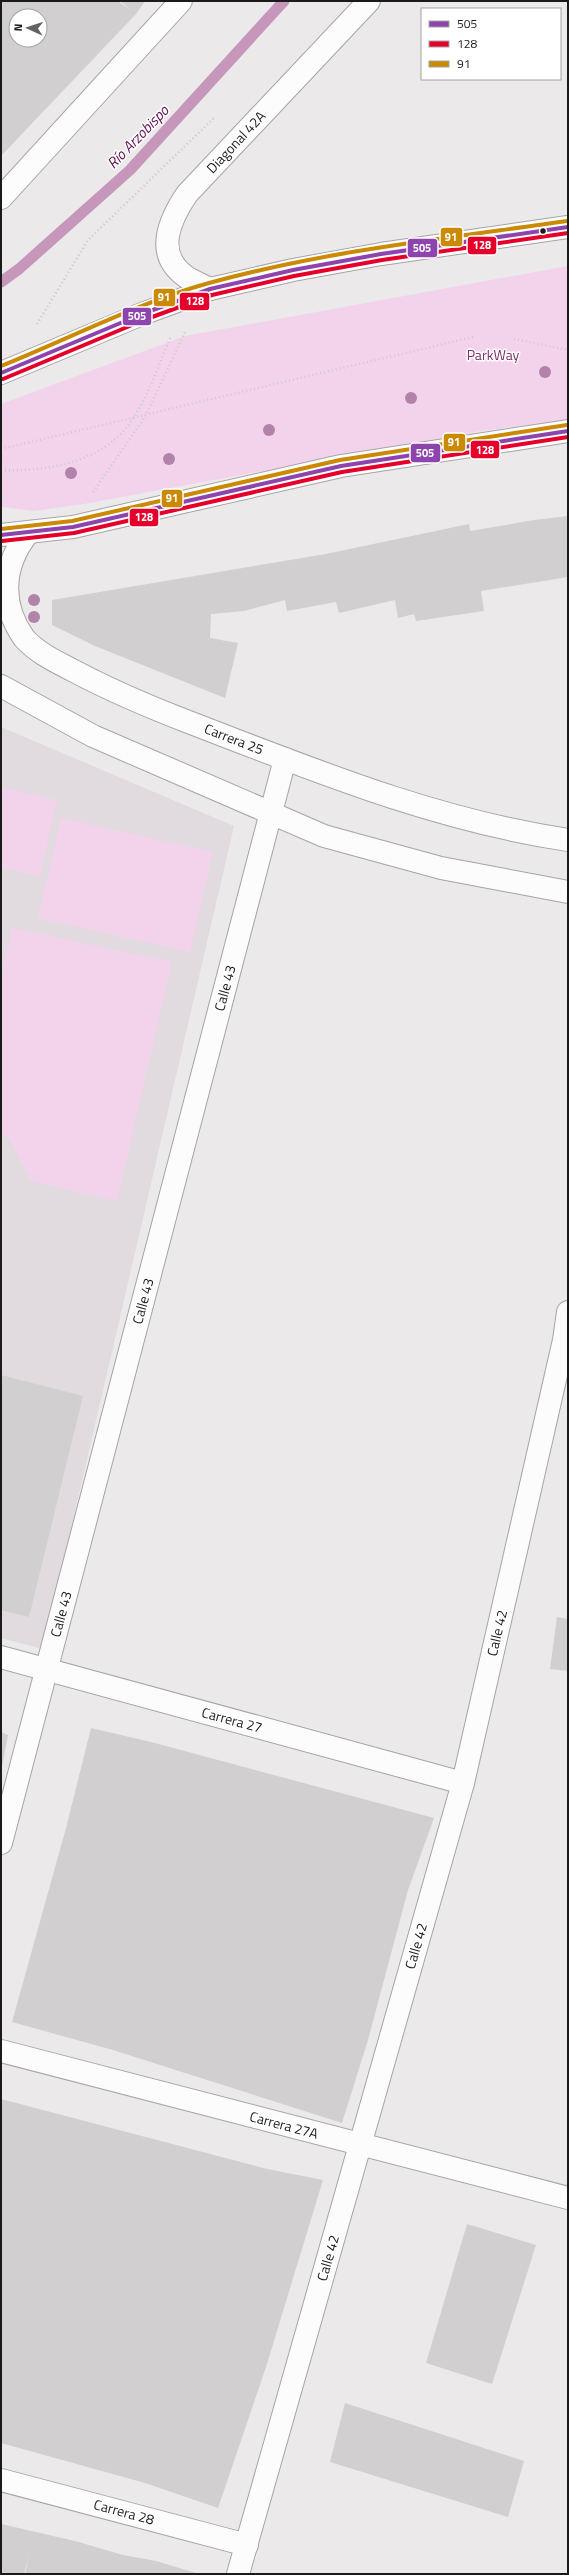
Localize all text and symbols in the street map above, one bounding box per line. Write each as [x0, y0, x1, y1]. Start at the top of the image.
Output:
north arrow [8, 8, 48, 48]
legend [421, 8, 561, 80]
text: 505 [457, 14, 477, 33]
text: N [10, 23, 26, 32]
text: 128 [457, 34, 477, 53]
text: 91 [457, 54, 470, 73]
water label: Río Arzobispo [101, 99, 174, 174]
street label: Diagonal 42A [201, 105, 271, 178]
unlabelled marker [538, 226, 548, 236]
line badge: 91 [440, 227, 463, 247]
text: 91 [445, 229, 457, 245]
line badge: 128 [467, 236, 497, 255]
text: 128 [473, 237, 491, 253]
line badge: 505 [407, 238, 438, 258]
text: 505 [413, 240, 431, 256]
line badge: 91 [153, 288, 176, 307]
text: 91 [158, 289, 170, 305]
line badge: 128 [179, 292, 210, 311]
text: 128 [186, 293, 204, 309]
line badge: 505 [122, 307, 152, 326]
text: 505 [128, 308, 146, 324]
park label: ParkWay [467, 344, 520, 365]
line badge: 91 [443, 433, 466, 452]
text: 91 [448, 434, 460, 450]
line badge: 128 [470, 440, 500, 459]
text: 128 [476, 442, 494, 458]
line badge: 505 [410, 443, 441, 463]
text: 505 [416, 445, 434, 461]
line badge: 91 [161, 489, 183, 508]
text: 91 [166, 490, 178, 506]
line badge: 128 [129, 508, 159, 527]
text: 128 [135, 509, 153, 525]
street label: Carrera 25 [202, 718, 267, 759]
street label: Calle 43 [208, 962, 241, 1013]
street label: Calle 43 [126, 1275, 159, 1326]
street label: Calle 43 [44, 1588, 77, 1639]
street label: Calle 42 [481, 1608, 512, 1658]
street label: Carrera 27 [200, 1701, 265, 1738]
street label: Calle 42 [399, 1920, 432, 1971]
street label: Carrera 27A [247, 2105, 321, 2144]
street label: Calle 42 [311, 2232, 344, 2283]
street label: Carrera 28 [92, 2493, 157, 2530]

